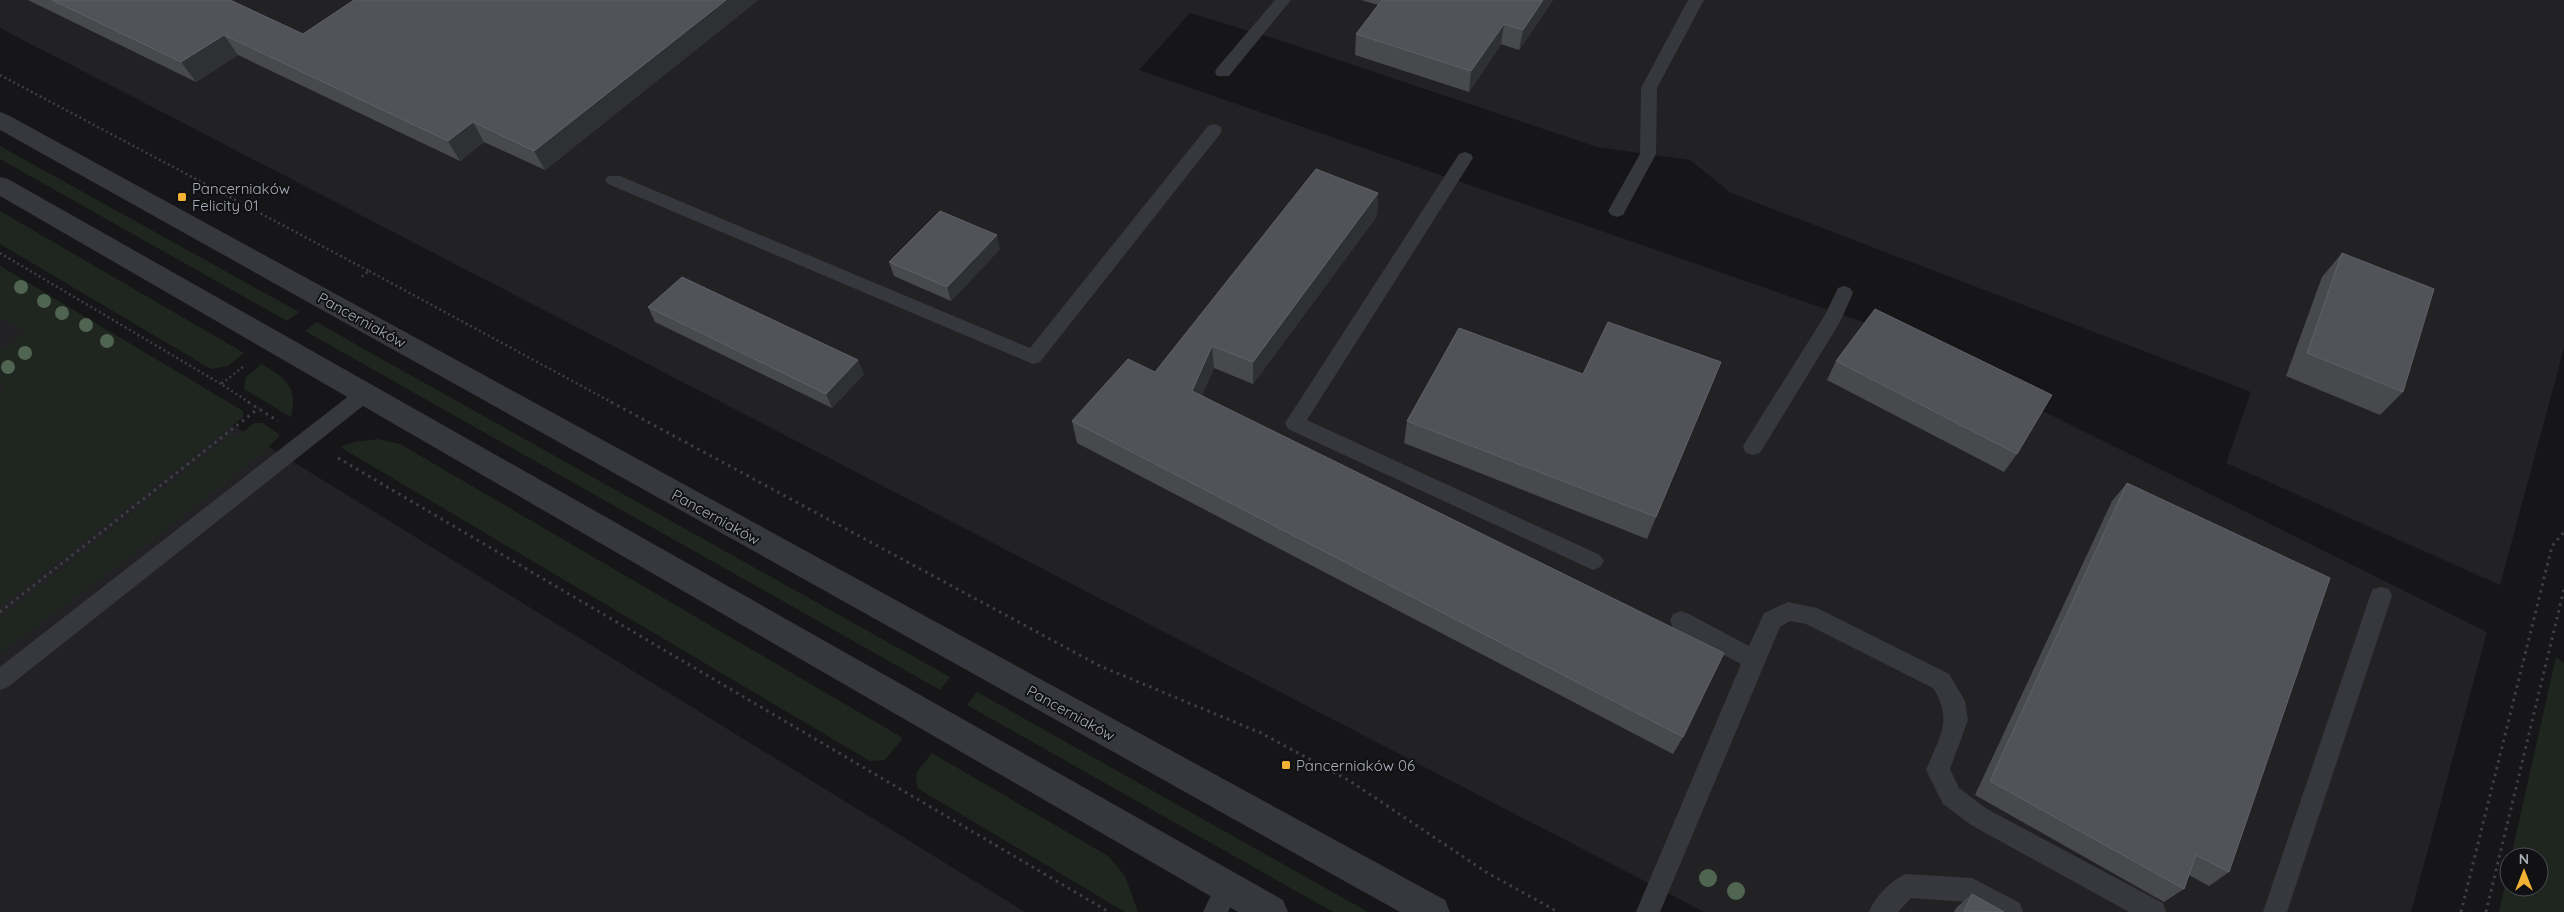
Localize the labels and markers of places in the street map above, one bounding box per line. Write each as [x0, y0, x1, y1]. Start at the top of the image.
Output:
place label: Pancerniaków Felicity 01 [192, 179, 290, 215]
marker: Pancerniaków Felicity 01 [176, 191, 188, 203]
place label: Pancerniaków 06 [1296, 756, 1415, 775]
marker: Pancerniaków 06 [1280, 759, 1292, 771]

